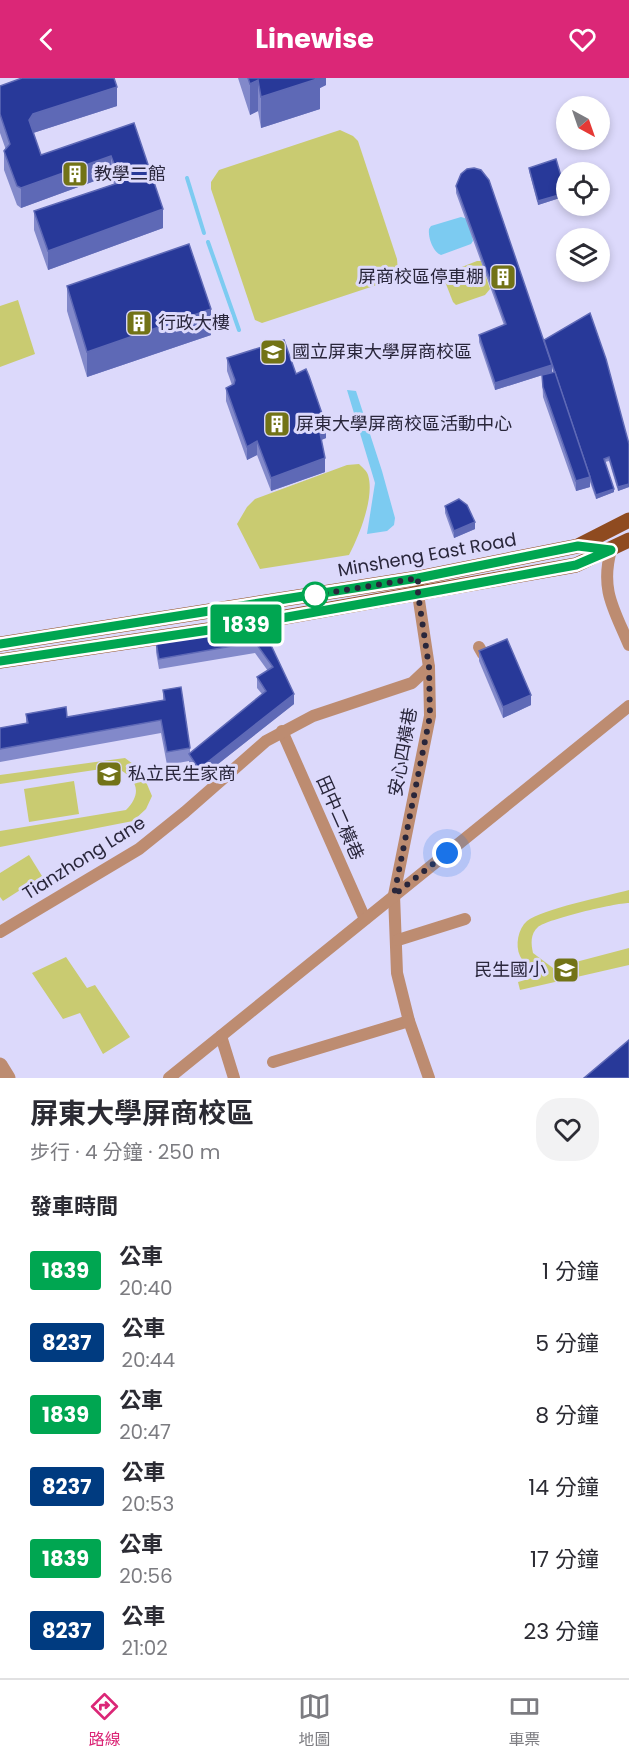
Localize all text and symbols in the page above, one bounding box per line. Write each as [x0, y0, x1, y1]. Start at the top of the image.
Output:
text: Linewise [255, 20, 374, 57]
icon: back [30, 23, 63, 56]
icon: heart [566, 23, 599, 56]
north arrow [556, 96, 610, 150]
map controls [556, 96, 610, 282]
building icon: 教學二館 [60, 159, 90, 189]
place label: 教學二館 [94, 161, 166, 186]
button: locate [556, 162, 610, 216]
button: layers [556, 228, 610, 282]
building icon: 屏商校區停車棚 [488, 262, 518, 292]
place label: 屏商校區停車棚 [358, 264, 484, 289]
building icon: 行政大樓 [124, 308, 154, 338]
place label: 行政大樓 [158, 310, 230, 335]
school or university icon: 國立屏東大學屏商校區 [258, 337, 288, 367]
place label: 國立屏東大學屏商校區 [292, 339, 472, 364]
building icon: 屏東大學屏商校區活動中心 [262, 409, 292, 439]
place label: 屏東大學屏商校區活動中心 [296, 411, 512, 436]
street label: Minsheng East Road [336, 526, 518, 583]
unlabelled marker [302, 582, 328, 608]
line badge: 1839 [204, 604, 288, 644]
text: 1839 [222, 610, 270, 639]
street label: 安心四橫巷 [382, 705, 423, 798]
school or university icon: 私立民生家商 [94, 759, 124, 789]
place label: 私立民生家商 [128, 761, 236, 786]
street label: 田中二橫巷 [311, 772, 370, 864]
street label: Tianzhong Lane [18, 810, 150, 905]
your location [432, 838, 462, 868]
school or university icon: 民生國小 [551, 955, 581, 985]
place label: 民生國小 [474, 957, 546, 982]
text: 屏東大學屏商校區 [30, 1094, 254, 1133]
button: heart [536, 1098, 599, 1161]
text: 步行 · 4 分鐘 · 250 m [30, 1138, 220, 1166]
text: 發車時間 [30, 1191, 118, 1222]
text: 公車 [119, 1241, 163, 1272]
text: 1839 [42, 1256, 89, 1285]
text: 1 分鐘 [542, 1256, 599, 1287]
text: 20:40 [119, 1274, 173, 1302]
text: 公車 [122, 1313, 166, 1344]
text: 8237 [42, 1328, 92, 1357]
text: 5 分鐘 [535, 1328, 599, 1359]
text: 20:44 [122, 1346, 175, 1374]
text: 公車 [119, 1385, 163, 1416]
text: 1839 [42, 1400, 89, 1429]
text: 8 分鐘 [535, 1400, 599, 1431]
text: 20:47 [119, 1418, 171, 1446]
text: 公車 [122, 1457, 166, 1488]
text: 8237 [42, 1472, 92, 1501]
text: 14 分鐘 [528, 1472, 599, 1503]
text: 20:53 [122, 1490, 174, 1518]
text: 公車 [119, 1529, 163, 1560]
text: 1839 [42, 1544, 89, 1573]
text: 17 分鐘 [530, 1544, 599, 1575]
text: 20:56 [119, 1562, 173, 1590]
text: 公車 [122, 1601, 166, 1632]
text: 8237 [42, 1616, 92, 1645]
text: 23 分鐘 [524, 1616, 599, 1647]
text: 21:02 [122, 1634, 168, 1662]
tab: 路線 [88, 1690, 121, 1752]
tab: 地圖 [298, 1690, 331, 1752]
tab: 車票 [508, 1690, 541, 1752]

